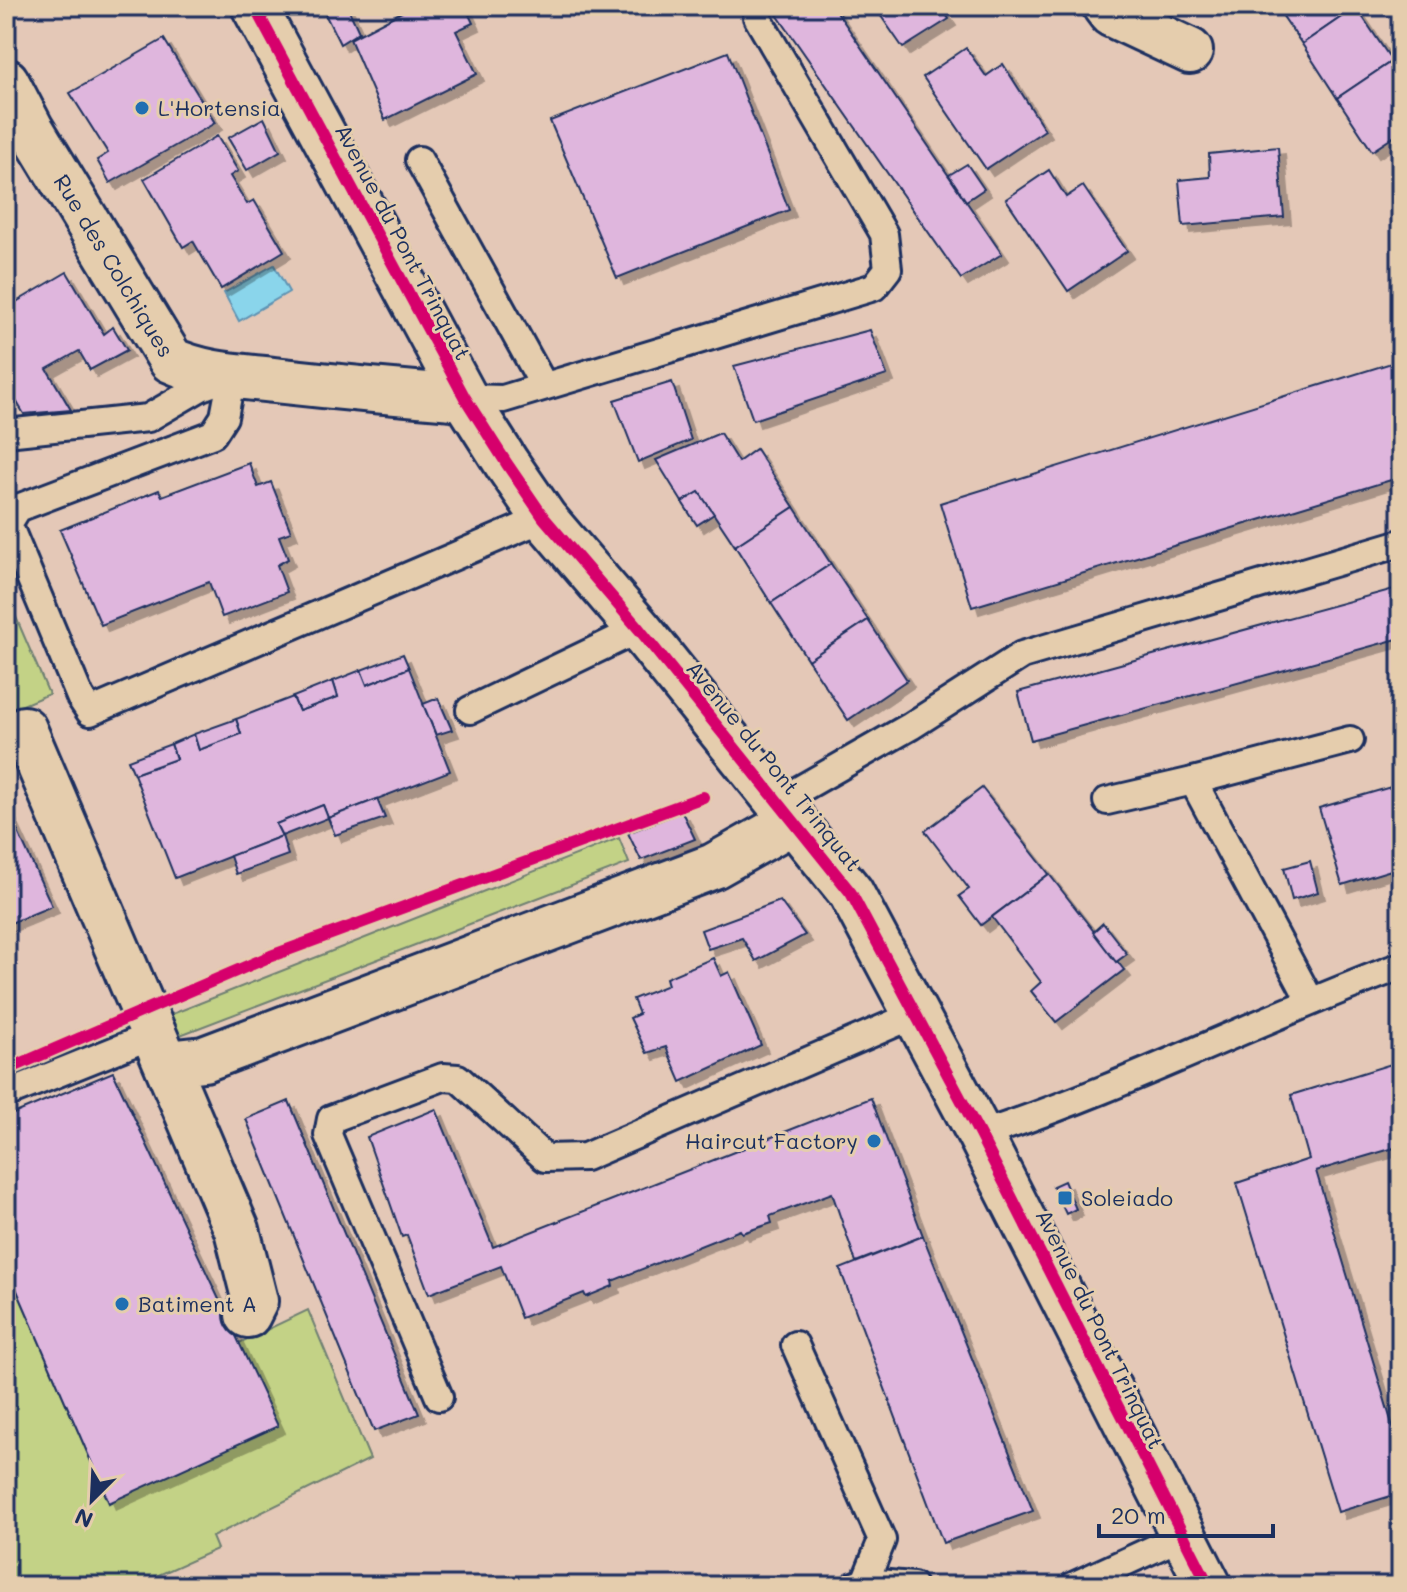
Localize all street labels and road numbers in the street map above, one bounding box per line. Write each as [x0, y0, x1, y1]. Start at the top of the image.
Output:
street label: Avenue du Pont Trinquat [329, 119, 478, 365]
street label: Rue des Colchiques [48, 169, 181, 362]
street label: Avenue du Pont Trinquat [680, 654, 869, 877]
street label: Avenue du Pont Trinquat [1030, 1204, 1171, 1453]

